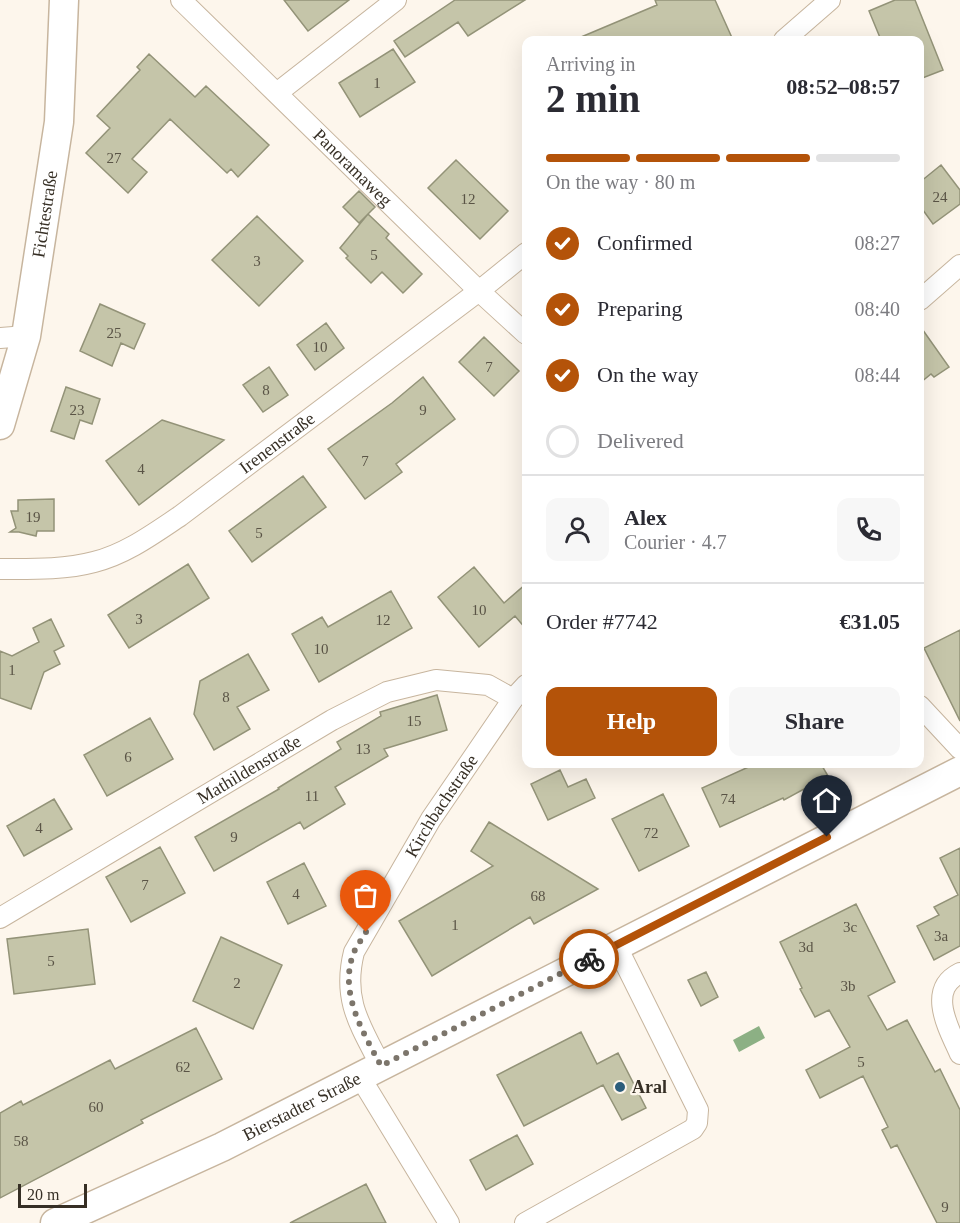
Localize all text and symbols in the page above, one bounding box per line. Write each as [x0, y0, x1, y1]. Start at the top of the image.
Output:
text: Arriving in [546, 53, 635, 75]
text: 08:52–08:57 [786, 74, 900, 99]
house number: 1 [373, 75, 381, 91]
text: 2 min [546, 77, 640, 120]
street label: Panoramaweg [309, 125, 396, 210]
house number: 27 [107, 150, 122, 166]
street label: Fichtestraße [28, 169, 61, 259]
text: On the way · 80 m [546, 171, 695, 193]
house number: 24 [933, 189, 948, 205]
house number: 12 [461, 191, 476, 207]
icon: check [546, 227, 579, 260]
text: Confirmed [597, 230, 692, 255]
text: 08:27 [854, 232, 900, 254]
house number: 5 [370, 247, 378, 263]
house number: 3 [253, 253, 261, 269]
icon: check [546, 293, 579, 326]
text: Preparing [597, 296, 683, 321]
text: 08:40 [854, 298, 900, 320]
house number: 25 [107, 325, 122, 341]
house number: 10 [313, 339, 328, 355]
house number: 7 [485, 359, 493, 375]
icon: check [546, 359, 579, 392]
text: On the way [597, 362, 698, 387]
text: 08:44 [854, 364, 900, 386]
house number: 8 [262, 382, 270, 398]
house number: 23 [70, 402, 85, 418]
house number: 9 [419, 402, 427, 418]
street label: Irenenstraße [235, 408, 319, 478]
text: Delivered [597, 428, 684, 453]
house number: 7 [361, 453, 369, 469]
house number: 4 [137, 461, 145, 477]
button: person [546, 498, 609, 561]
button: phone [837, 498, 900, 561]
text: Alex [624, 505, 667, 530]
house number: 19 [26, 509, 41, 525]
house number: 5 [255, 525, 263, 541]
text: Courier · 4.7 [624, 531, 727, 553]
house number: 10 [472, 602, 487, 618]
text: Order #7742 [546, 609, 658, 634]
text: €31.05 [840, 609, 900, 634]
house number: 3 [135, 611, 143, 627]
house number: 12 [376, 612, 391, 628]
house number: 10 [314, 641, 329, 657]
house number: 1 [8, 662, 16, 678]
button: Help [546, 687, 717, 756]
button: Share [729, 687, 900, 756]
house number: 8 [222, 689, 230, 705]
house number: 15 [407, 713, 422, 729]
street label: Mathildenstraße [194, 731, 304, 808]
house number: 13 [356, 741, 371, 757]
house number: 6 [124, 749, 132, 765]
street label: Kirchbachstraße [401, 751, 482, 861]
pin [801, 775, 852, 837]
icon: home [810, 784, 843, 817]
house number: 11 [305, 788, 319, 804]
house number: 74 [721, 791, 736, 807]
house number: 4 [35, 820, 43, 836]
house number: 72 [644, 825, 659, 841]
house number: 9 [230, 829, 238, 845]
pin [340, 870, 391, 932]
house number: 7 [141, 877, 149, 893]
icon: bag [349, 879, 382, 912]
house number: 4 [292, 886, 300, 902]
house number: 68 [531, 888, 546, 904]
house number: 1 [451, 917, 459, 933]
house number: 3c [843, 919, 857, 935]
house number: 3a [934, 928, 948, 944]
courier [559, 929, 619, 989]
house number: 3d [799, 939, 814, 955]
icon: bike [573, 943, 606, 976]
house number: 5 [47, 953, 55, 969]
house number: 2 [233, 975, 241, 991]
house number: 3b [841, 978, 856, 994]
house number: 5 [857, 1054, 865, 1070]
house number: 62 [176, 1059, 191, 1075]
street label: Bierstadter Straße [239, 1068, 364, 1145]
place label: Aral [632, 1077, 667, 1097]
marker: Aral [613, 1080, 627, 1094]
house number: 60 [89, 1099, 104, 1115]
house number: 58 [14, 1133, 29, 1149]
scale bar [18, 1181, 87, 1208]
text: 20 m [27, 1186, 59, 1203]
house number: 9 [941, 1199, 949, 1215]

